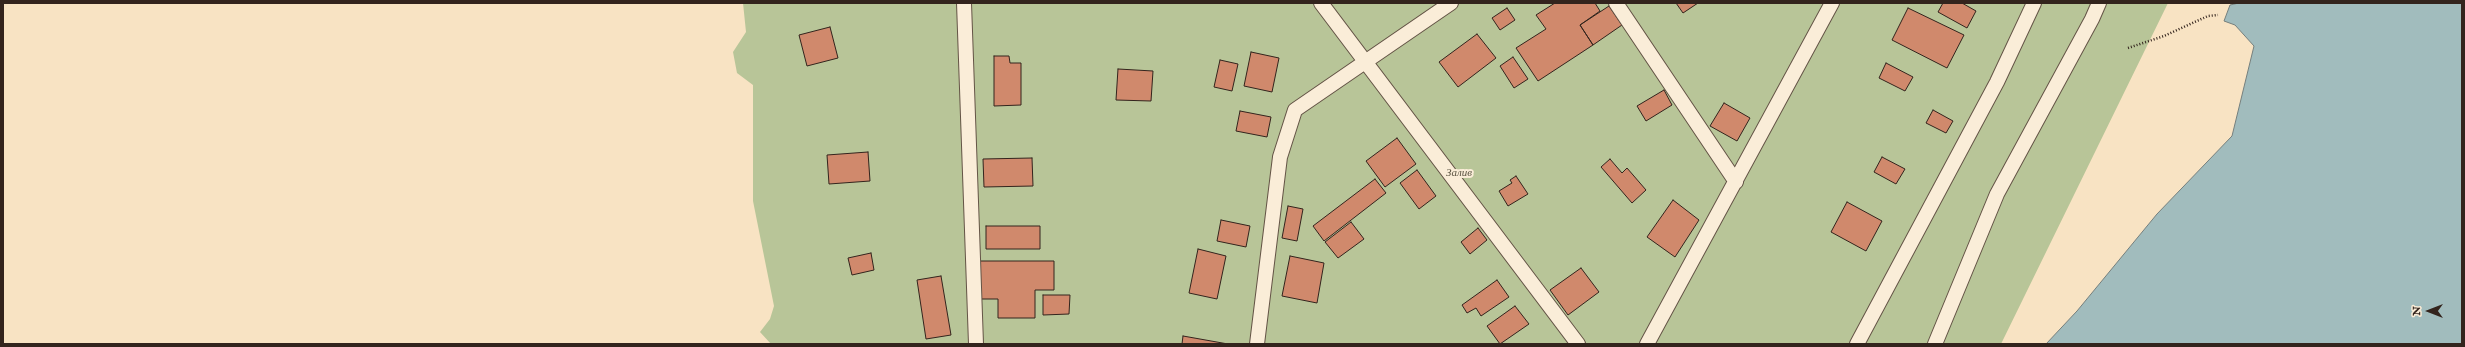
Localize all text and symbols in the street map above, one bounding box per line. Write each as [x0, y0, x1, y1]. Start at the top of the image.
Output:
park label: Залив [1446, 167, 1472, 181]
north arrow [2409, 291, 2449, 331]
text: N [2410, 306, 2424, 316]

